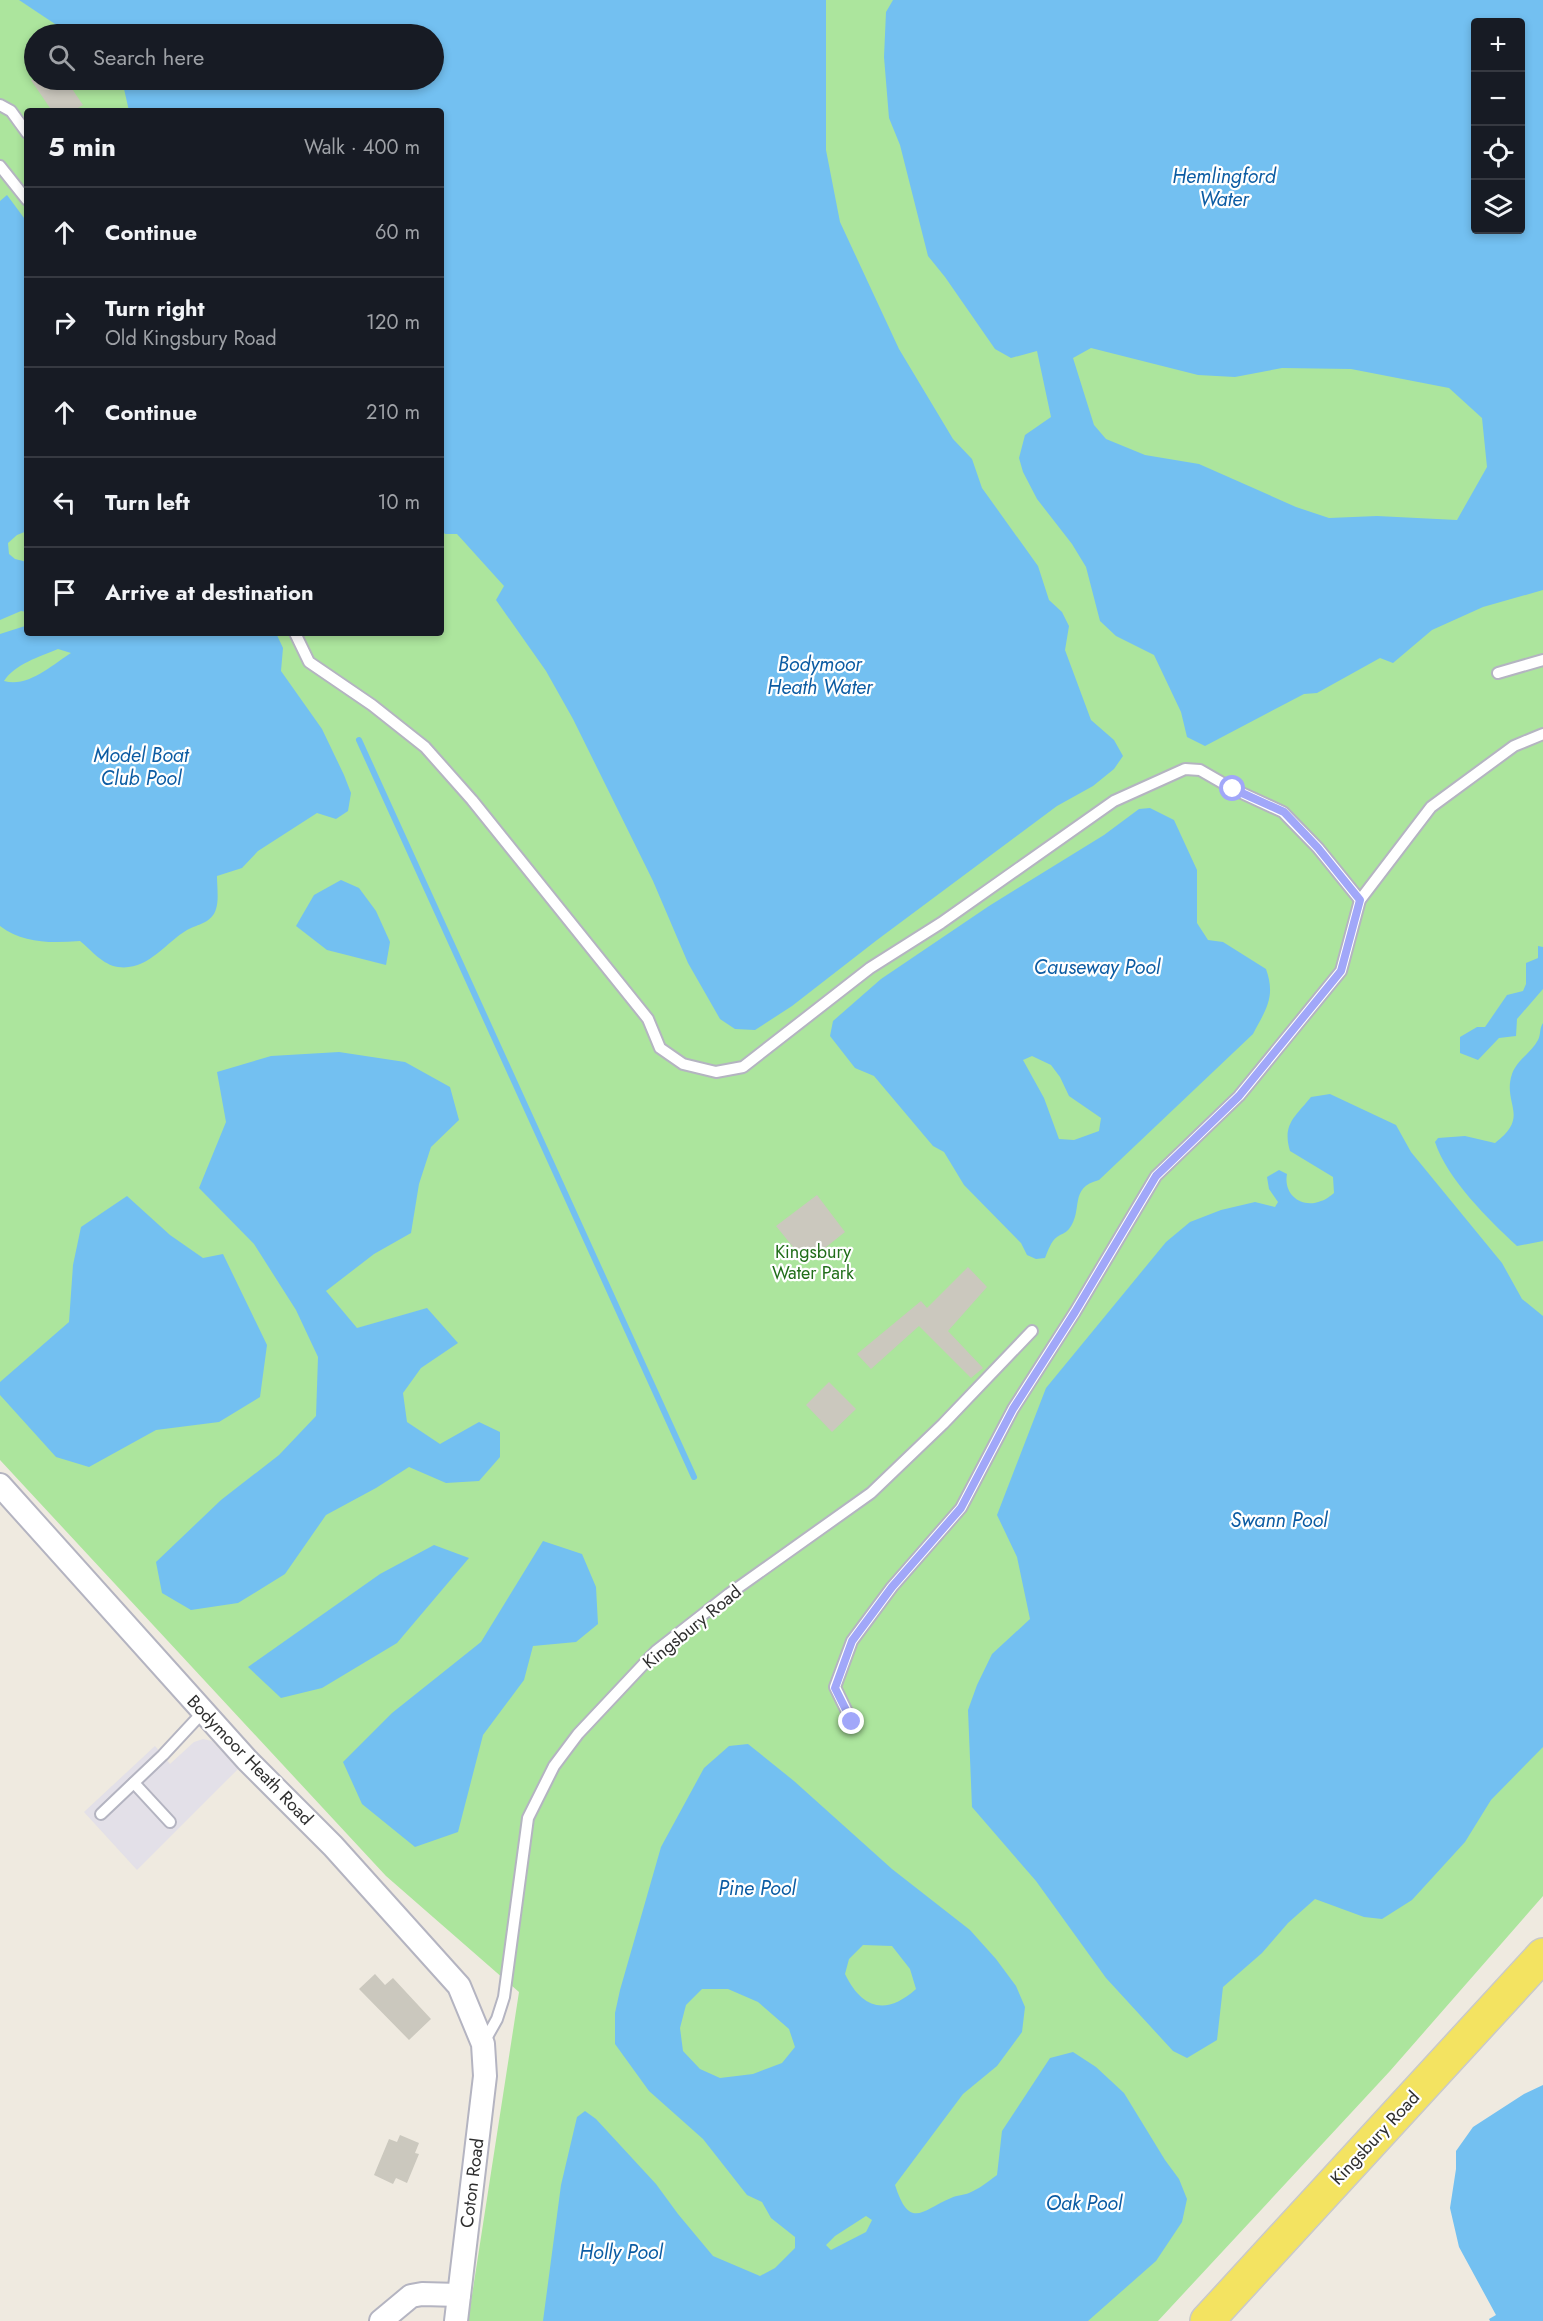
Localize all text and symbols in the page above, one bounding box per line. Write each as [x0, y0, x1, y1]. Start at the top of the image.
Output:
map controls [1471, 18, 1525, 234]
button: + [1471, 18, 1525, 72]
search box [24, 24, 444, 90]
icon: search [45, 41, 78, 74]
text: Search here [93, 41, 204, 73]
button: − [1471, 72, 1525, 126]
button: locate [1471, 126, 1525, 180]
text: 5 min [48, 128, 116, 166]
text: Walk · 400 m [304, 133, 420, 162]
water label: Hemlingford Water [1172, 162, 1277, 214]
button: layers [1471, 180, 1525, 234]
icon: ahead [48, 216, 81, 249]
text: Continue [105, 216, 197, 248]
text: 60 m [375, 218, 420, 247]
text: Turn right [105, 292, 205, 324]
icon: right [48, 306, 81, 339]
text: 120 m [366, 308, 420, 337]
text: Old Kingsbury Road [105, 324, 277, 353]
icon: ahead [48, 396, 81, 429]
text: Continue [105, 396, 197, 428]
text: 210 m [366, 398, 420, 427]
icon: left [48, 486, 81, 519]
text: Turn left [105, 486, 190, 518]
text: 10 m [377, 488, 420, 517]
icon: arrive [48, 576, 81, 609]
text: Arrive at destination [105, 576, 314, 608]
water label: Bodymoor Heath Water [767, 650, 874, 702]
water label: Model Boat Club Pool [93, 741, 190, 793]
route start [1219, 775, 1245, 801]
water label: Causeway Pool [1034, 953, 1162, 982]
park label: Kingsbury Water Park [772, 1239, 854, 1286]
water label: Swann Pool [1231, 1506, 1329, 1535]
street label: Kingsbury Road [637, 1579, 747, 1675]
street label: Bodymoor Heath Road [181, 1689, 319, 1831]
route end [838, 1708, 864, 1734]
water label: Pine Pool [718, 1874, 797, 1903]
street label: Kingsbury Road [1324, 2085, 1426, 2191]
street label: Coton Road [454, 2137, 490, 2229]
water label: Oak Pool [1046, 2189, 1124, 2218]
water label: Holly Pool [579, 2238, 664, 2267]

